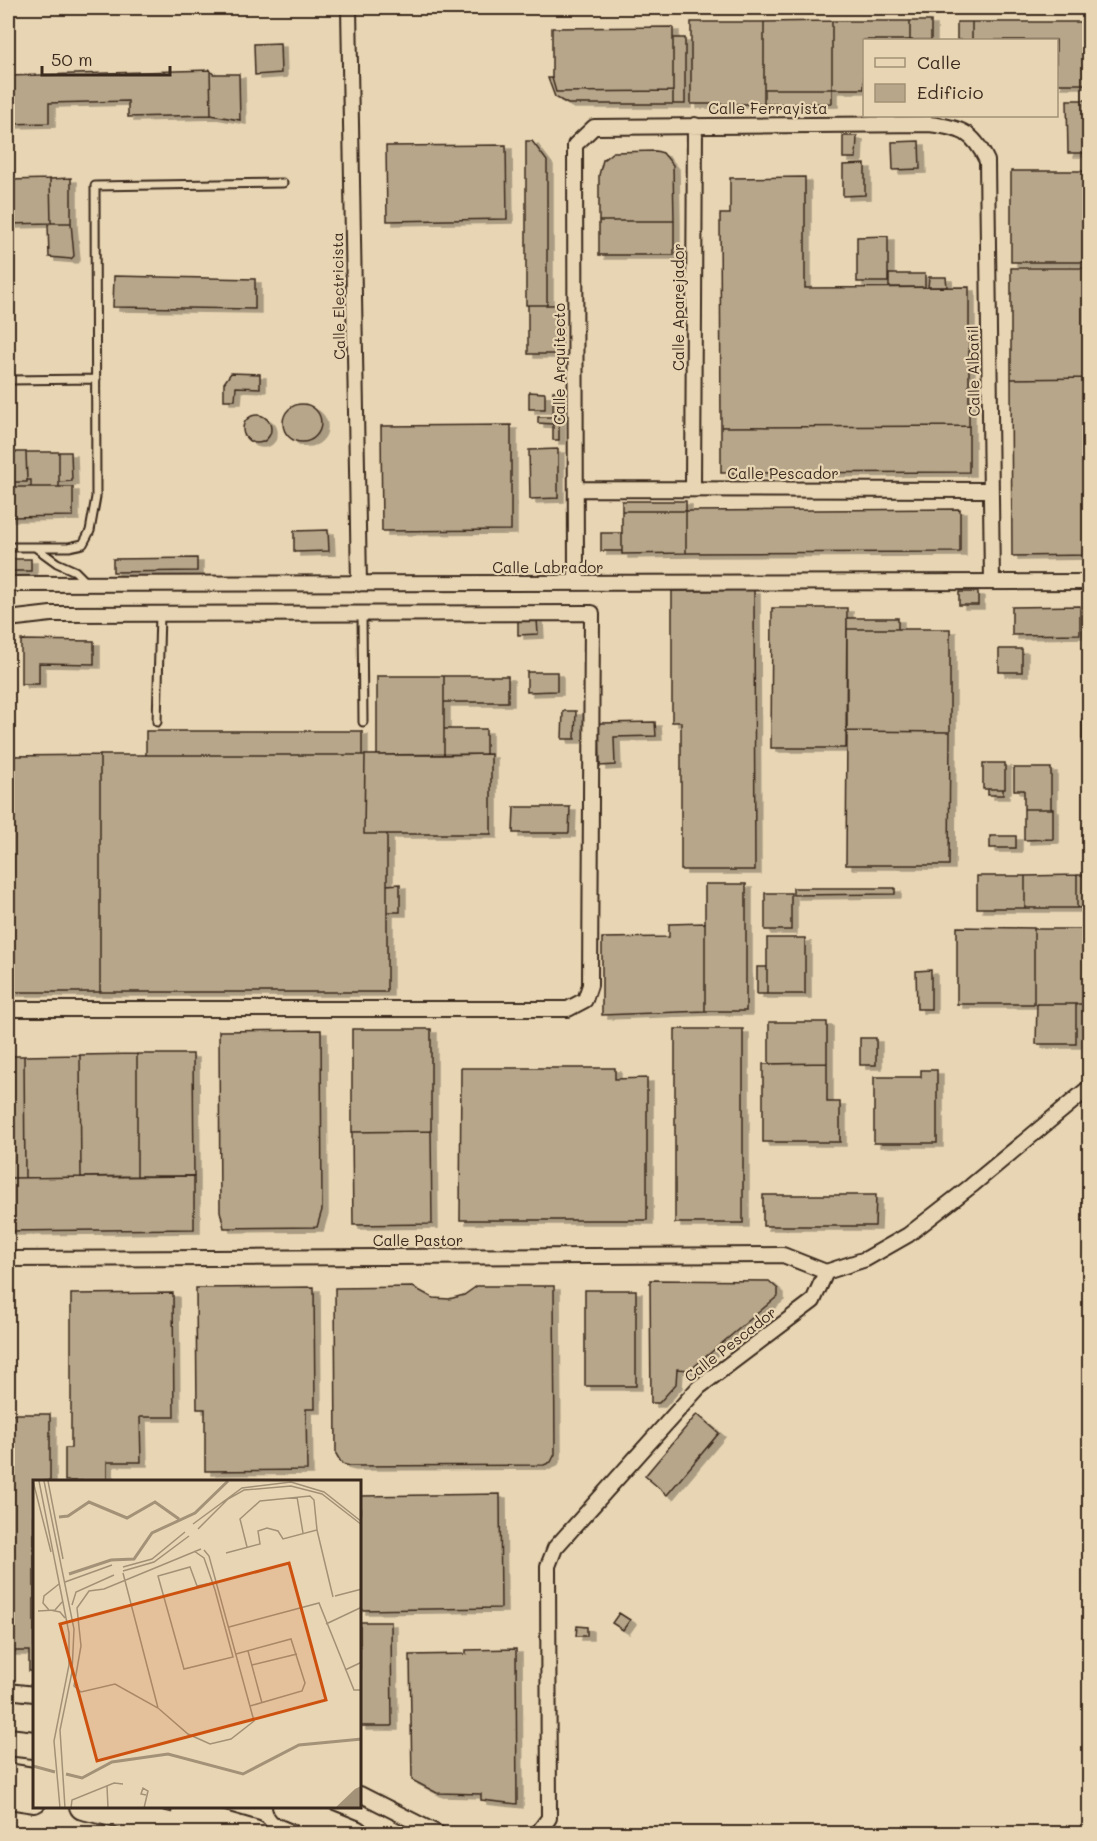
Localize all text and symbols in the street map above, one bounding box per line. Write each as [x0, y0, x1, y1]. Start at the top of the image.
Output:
scale bar [42, 39, 170, 77]
legend [863, 39, 1058, 117]
text: 50 m [51, 47, 93, 71]
text: Calle [917, 50, 961, 74]
text: Edificio [917, 80, 984, 104]
street label: Calle Ferrayista [708, 98, 828, 118]
street label: Calle Electricista [327, 232, 349, 360]
street label: Calle Aparejador [668, 243, 688, 371]
street label: Calle Arquitecto [549, 303, 569, 425]
street label: Calle Albañil [962, 325, 984, 417]
street label: Calle Pescador [727, 463, 839, 483]
street label: Calle Labrador [492, 557, 604, 577]
street label: Calle Pastor [373, 1230, 463, 1250]
street label: Calle Pescador [680, 1302, 780, 1386]
inset map [33, 1480, 362, 1808]

